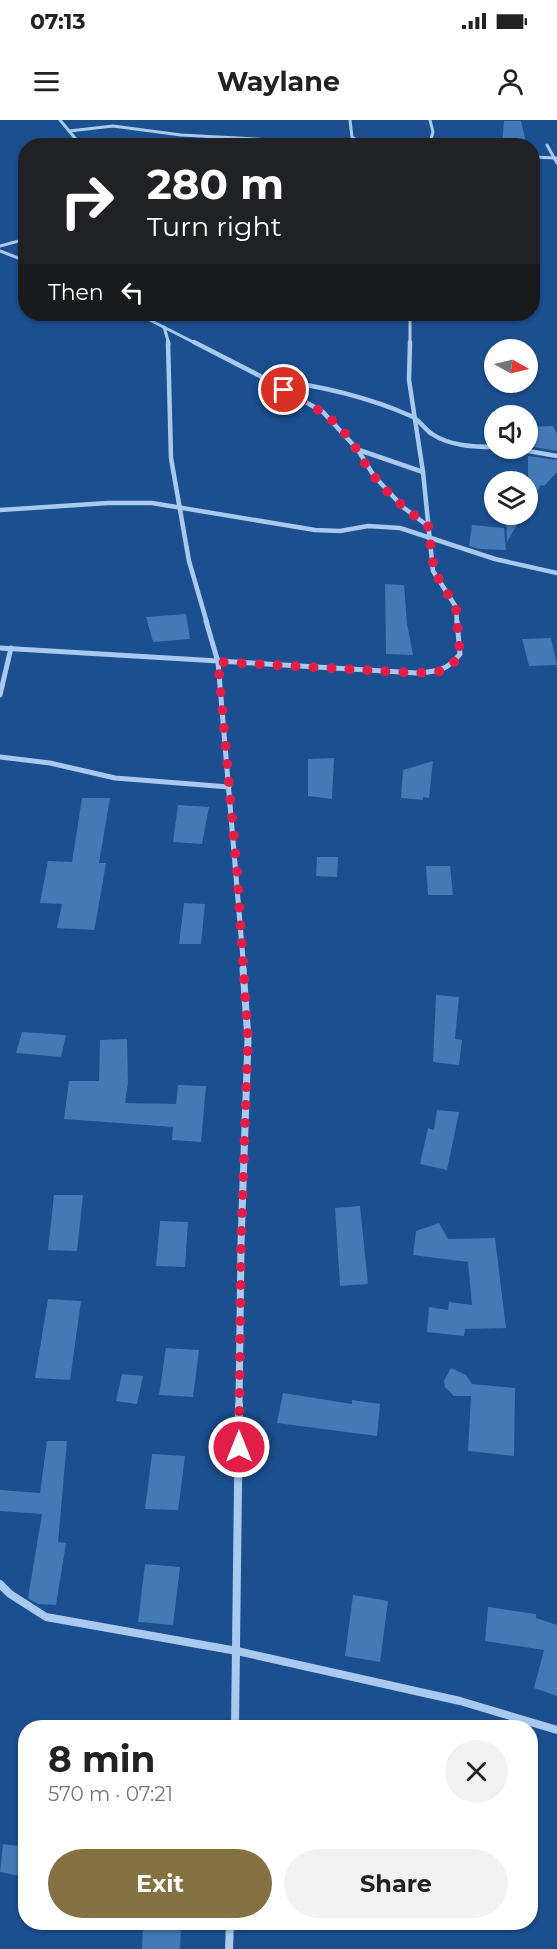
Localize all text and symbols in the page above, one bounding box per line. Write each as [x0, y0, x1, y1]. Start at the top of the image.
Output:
text: 07:13 [30, 8, 85, 35]
icon: menu [30, 65, 63, 98]
text: Waylane [217, 65, 340, 98]
icon: person [494, 65, 527, 98]
text: 280 m [147, 158, 284, 210]
icon: right [48, 162, 126, 240]
text: Turn right [147, 210, 282, 243]
icon: left [116, 276, 149, 309]
text: Then [48, 279, 104, 306]
north arrow [484, 339, 538, 393]
map controls [484, 339, 538, 525]
pin [258, 364, 309, 415]
icon: arrive [267, 373, 300, 406]
button: sound [484, 405, 538, 459]
button: layers [484, 471, 538, 525]
position arrow [207, 1415, 271, 1479]
text: 8 min [48, 1737, 155, 1781]
button: close [445, 1740, 508, 1803]
text: 570 m · 07:21 [48, 1782, 173, 1806]
button: Exit [48, 1849, 272, 1918]
button: Share [284, 1849, 508, 1918]

